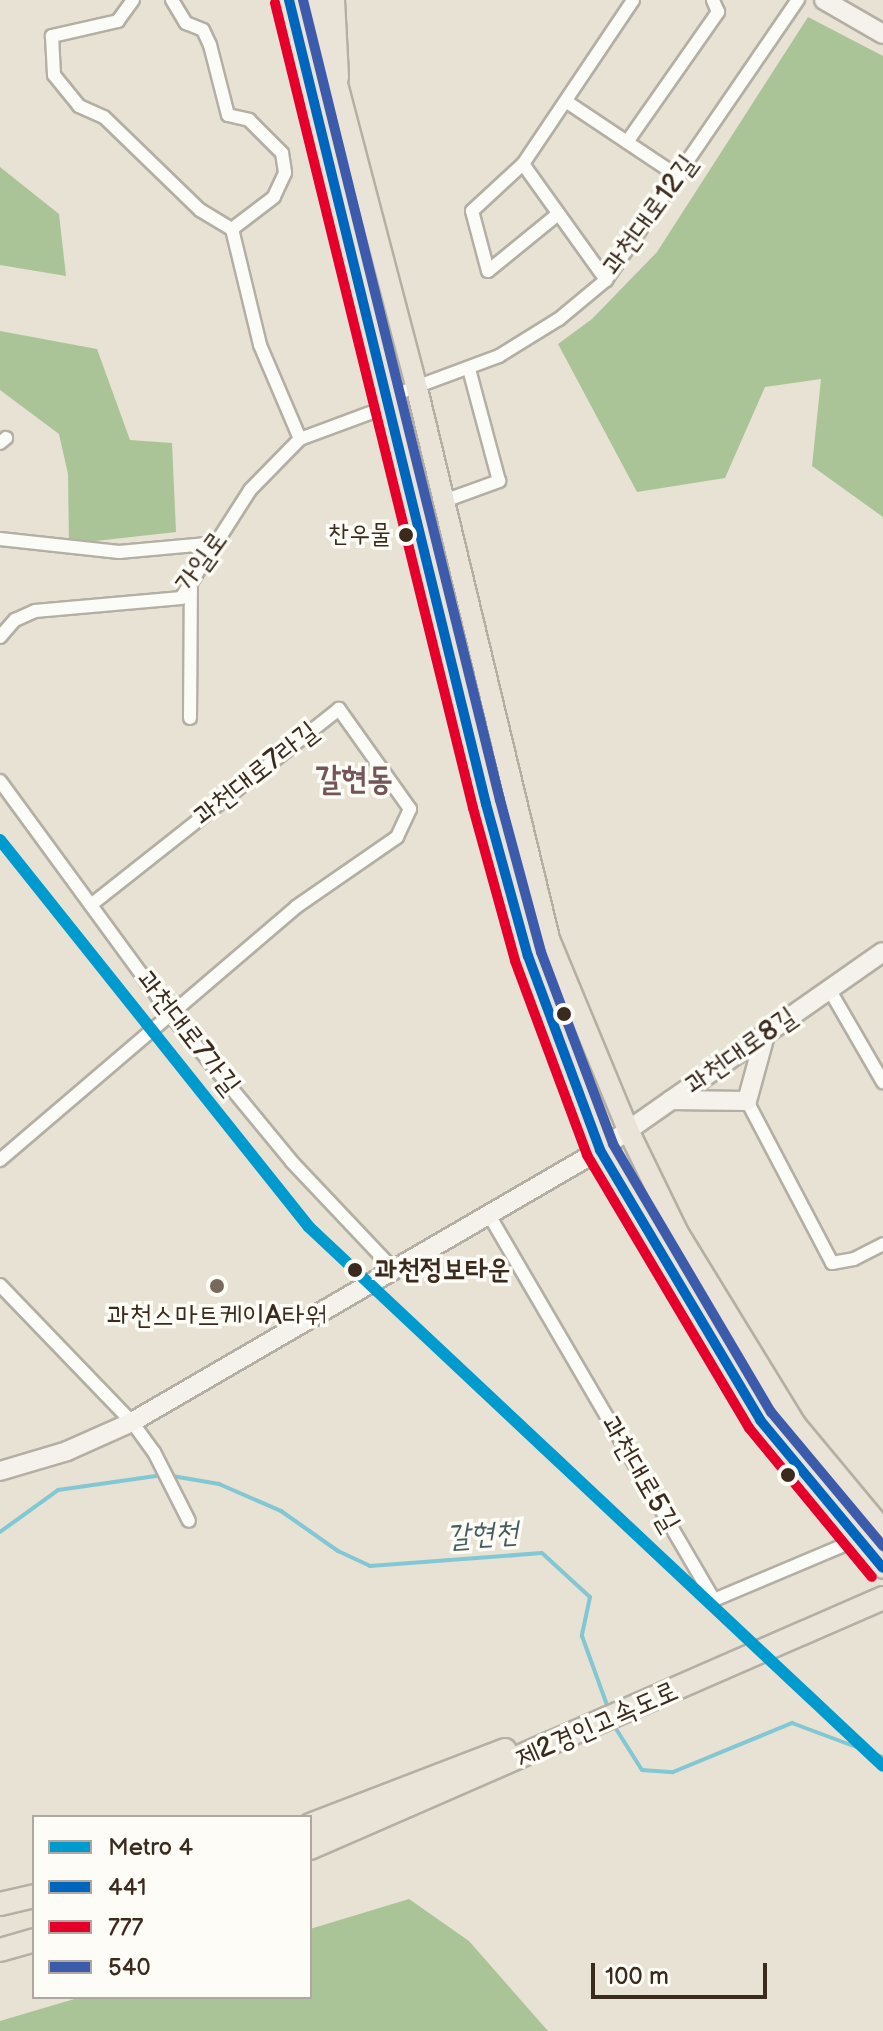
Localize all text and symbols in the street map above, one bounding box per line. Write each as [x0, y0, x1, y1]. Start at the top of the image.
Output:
street label: 과천대로12길 [595, 148, 705, 282]
place label: 찬우물 [328, 519, 391, 551]
street label: 가일로 [169, 525, 235, 599]
marker: 찬우물 [398, 527, 414, 543]
street label: 과천대로7라길 [187, 715, 325, 833]
district label: 갈현동 [315, 761, 393, 799]
street label: 과천대로7가길 [129, 964, 247, 1102]
street label: 과천대로8길 [679, 1000, 803, 1102]
unlabelled marker [556, 1006, 572, 1022]
place label: 과천정보타운 [375, 1253, 510, 1287]
marker: 과천정보타운 [342, 1257, 368, 1283]
marker: 과천스마트케이A타워 [208, 1277, 226, 1295]
place label: 과천스마트케이A타워 [107, 1299, 327, 1333]
street label: 과천대로5길 [593, 1410, 687, 1538]
unlabelled marker [780, 1467, 796, 1483]
water label: 갈현천 [445, 1515, 519, 1555]
street label: 제2경인고속도로 [511, 1674, 683, 1776]
legend [32, 1815, 312, 1999]
text: Metro 4 [108, 1833, 193, 1862]
text: 441 [108, 1873, 147, 1902]
text: 777 [108, 1913, 143, 1942]
scale bar [595, 1947, 771, 1997]
text: 540 [108, 1953, 151, 1982]
text: 100 m [605, 1962, 669, 1991]

